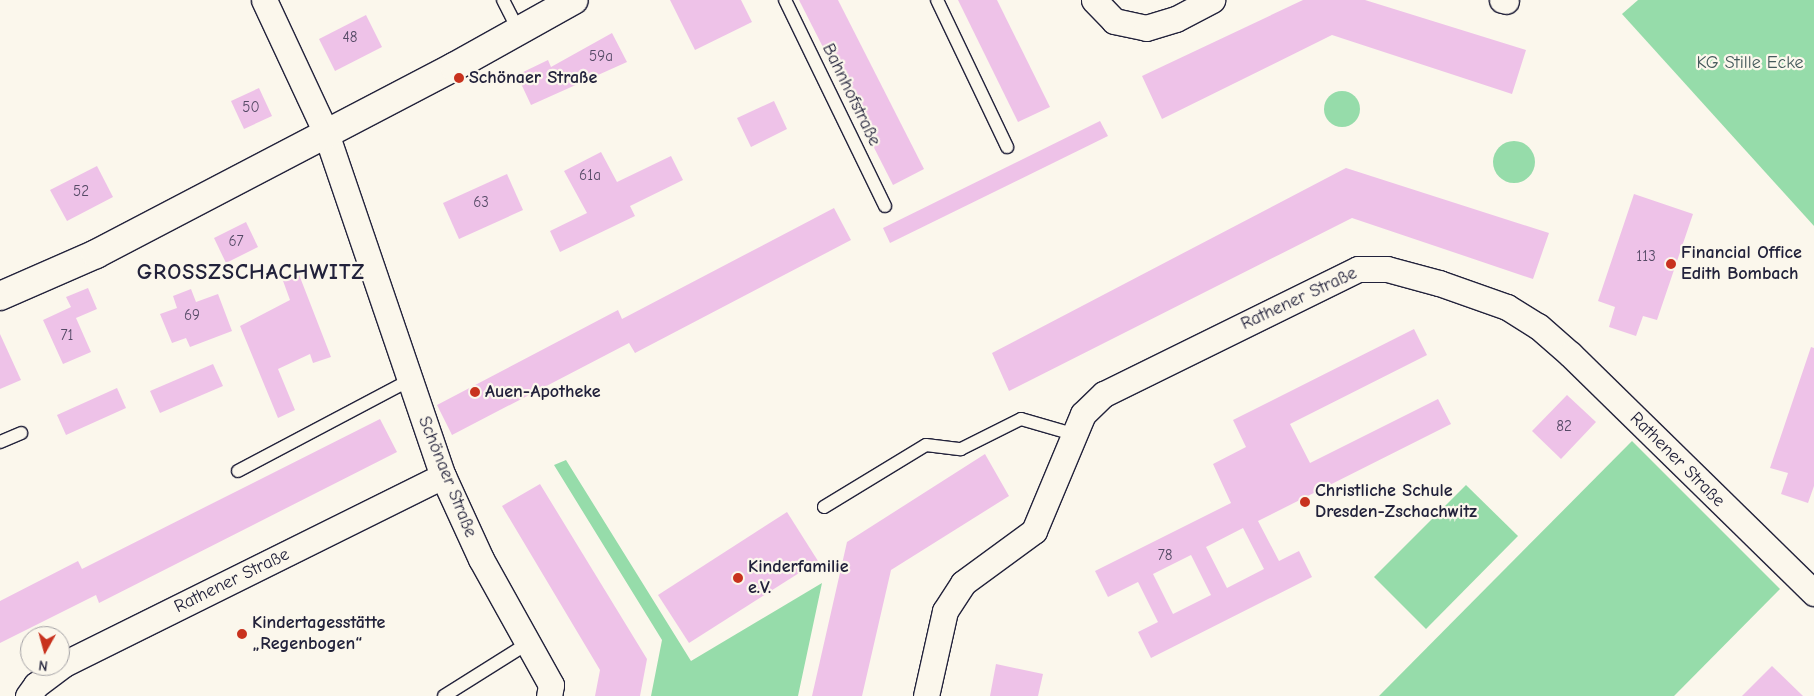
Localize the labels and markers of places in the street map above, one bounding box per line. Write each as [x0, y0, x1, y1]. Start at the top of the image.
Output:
place label: Schönaer Straße [469, 67, 597, 89]
marker: Schönaer Straße [453, 72, 465, 84]
place label: Financial Office Edith Bombach [1681, 243, 1802, 286]
marker: Financial Office Edith Bombach [1665, 258, 1677, 270]
place label: Auen-Apotheke [485, 381, 601, 403]
marker: Auen-Apotheke [469, 386, 481, 398]
place label: Christliche Schule Dresden-Zschachwitz [1315, 481, 1477, 524]
marker: Christliche Schule Dresden-Zschachwitz [1299, 496, 1311, 508]
place label: Kinderfamilie e.V. [748, 557, 848, 600]
marker: Kinderfamilie e.V. [732, 572, 744, 584]
place label: Kindertagesstätte „Regenbogen“ [252, 613, 385, 656]
marker: Kindertagesstätte „Regenbogen“ [236, 628, 248, 640]

